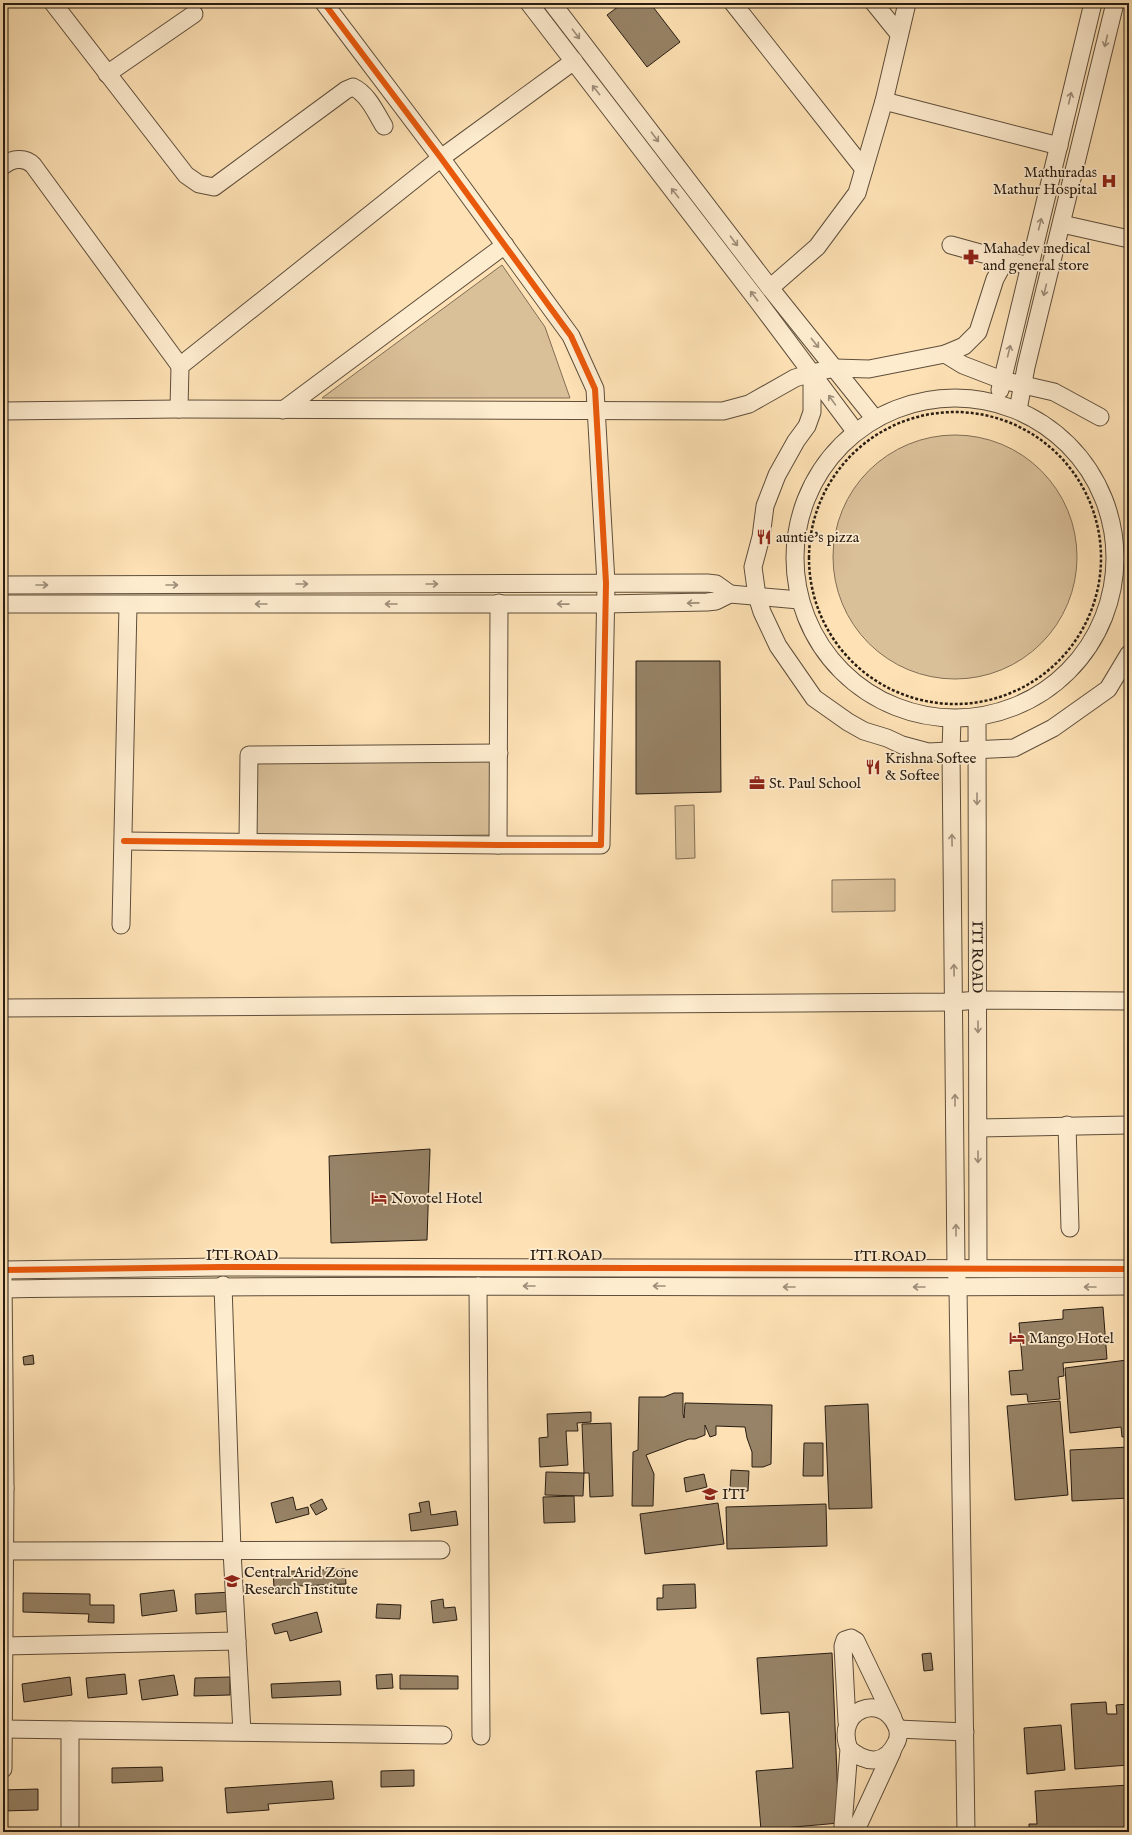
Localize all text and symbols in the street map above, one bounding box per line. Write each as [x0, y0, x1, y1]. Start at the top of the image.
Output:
one-way arrow [572, 28, 580, 39]
one-way arrow [1102, 34, 1109, 47]
one-way arrow [591, 85, 600, 96]
one-way arrow [1067, 92, 1075, 105]
one-way arrow [651, 132, 659, 143]
place label: Mathuradas Mathur Hospital [993, 163, 1098, 199]
hospital icon: Mathuradas Mathur Hospital [1100, 172, 1118, 190]
one-way arrow [671, 188, 679, 199]
one-way arrow [1036, 218, 1044, 231]
one-way arrow [730, 235, 738, 246]
place label: Mahadev medical and general store [983, 239, 1091, 275]
pharmacy icon: Mahadev medical and general store [962, 248, 980, 266]
one-way arrow [1041, 283, 1049, 296]
one-way arrow [750, 291, 759, 302]
one-way arrow [810, 337, 819, 348]
one-way arrow [1005, 344, 1013, 357]
one-way arrow [828, 395, 836, 406]
restaurant icon: auntie's pizza [755, 528, 773, 546]
place label: auntie's pizza [776, 528, 860, 547]
one-way arrow [295, 580, 308, 588]
one-way arrow [425, 580, 438, 587]
one-way arrow [35, 581, 48, 589]
one-way arrow [165, 581, 178, 589]
one-way arrow [687, 599, 700, 607]
one-way arrow [255, 600, 268, 608]
one-way arrow [385, 600, 398, 608]
one-way arrow [557, 600, 570, 608]
place label: Krishna Softee & Softee [885, 749, 977, 785]
restaurant icon: Krishna Softee & Softee [864, 758, 882, 776]
office icon: St. Paul School [748, 774, 766, 792]
place label: St. Paul School [769, 774, 862, 793]
one-way arrow [973, 792, 981, 805]
one-way arrow [948, 834, 956, 847]
street label: ITI ROAD [968, 921, 987, 993]
one-way arrow [950, 964, 958, 977]
one-way arrow [974, 1020, 982, 1033]
one-way arrow [951, 1094, 959, 1107]
one-way arrow [974, 1150, 982, 1163]
hotel icon: Novotel Hotel [370, 1189, 388, 1207]
place label: Novotel Hotel [391, 1189, 483, 1208]
one-way arrow [952, 1224, 960, 1237]
street label: ITI ROAD [206, 1246, 278, 1265]
street label: ITI ROAD [530, 1246, 602, 1265]
street label: ITI ROAD [854, 1247, 926, 1266]
one-way arrow [523, 1282, 536, 1290]
one-way arrow [653, 1282, 666, 1290]
one-way arrow [783, 1283, 796, 1291]
one-way arrow [913, 1283, 926, 1291]
one-way arrow [1084, 1283, 1097, 1291]
hotel icon: Mango Hotel [1008, 1329, 1026, 1347]
place label: Mango Hotel [1029, 1329, 1115, 1348]
school or university icon: ITI [701, 1485, 719, 1503]
place label: ITI [722, 1485, 746, 1504]
place label: Central Arid Zone Research Institute [244, 1563, 358, 1599]
school or university icon: Central Arid Zone Research Institute [223, 1572, 241, 1590]

